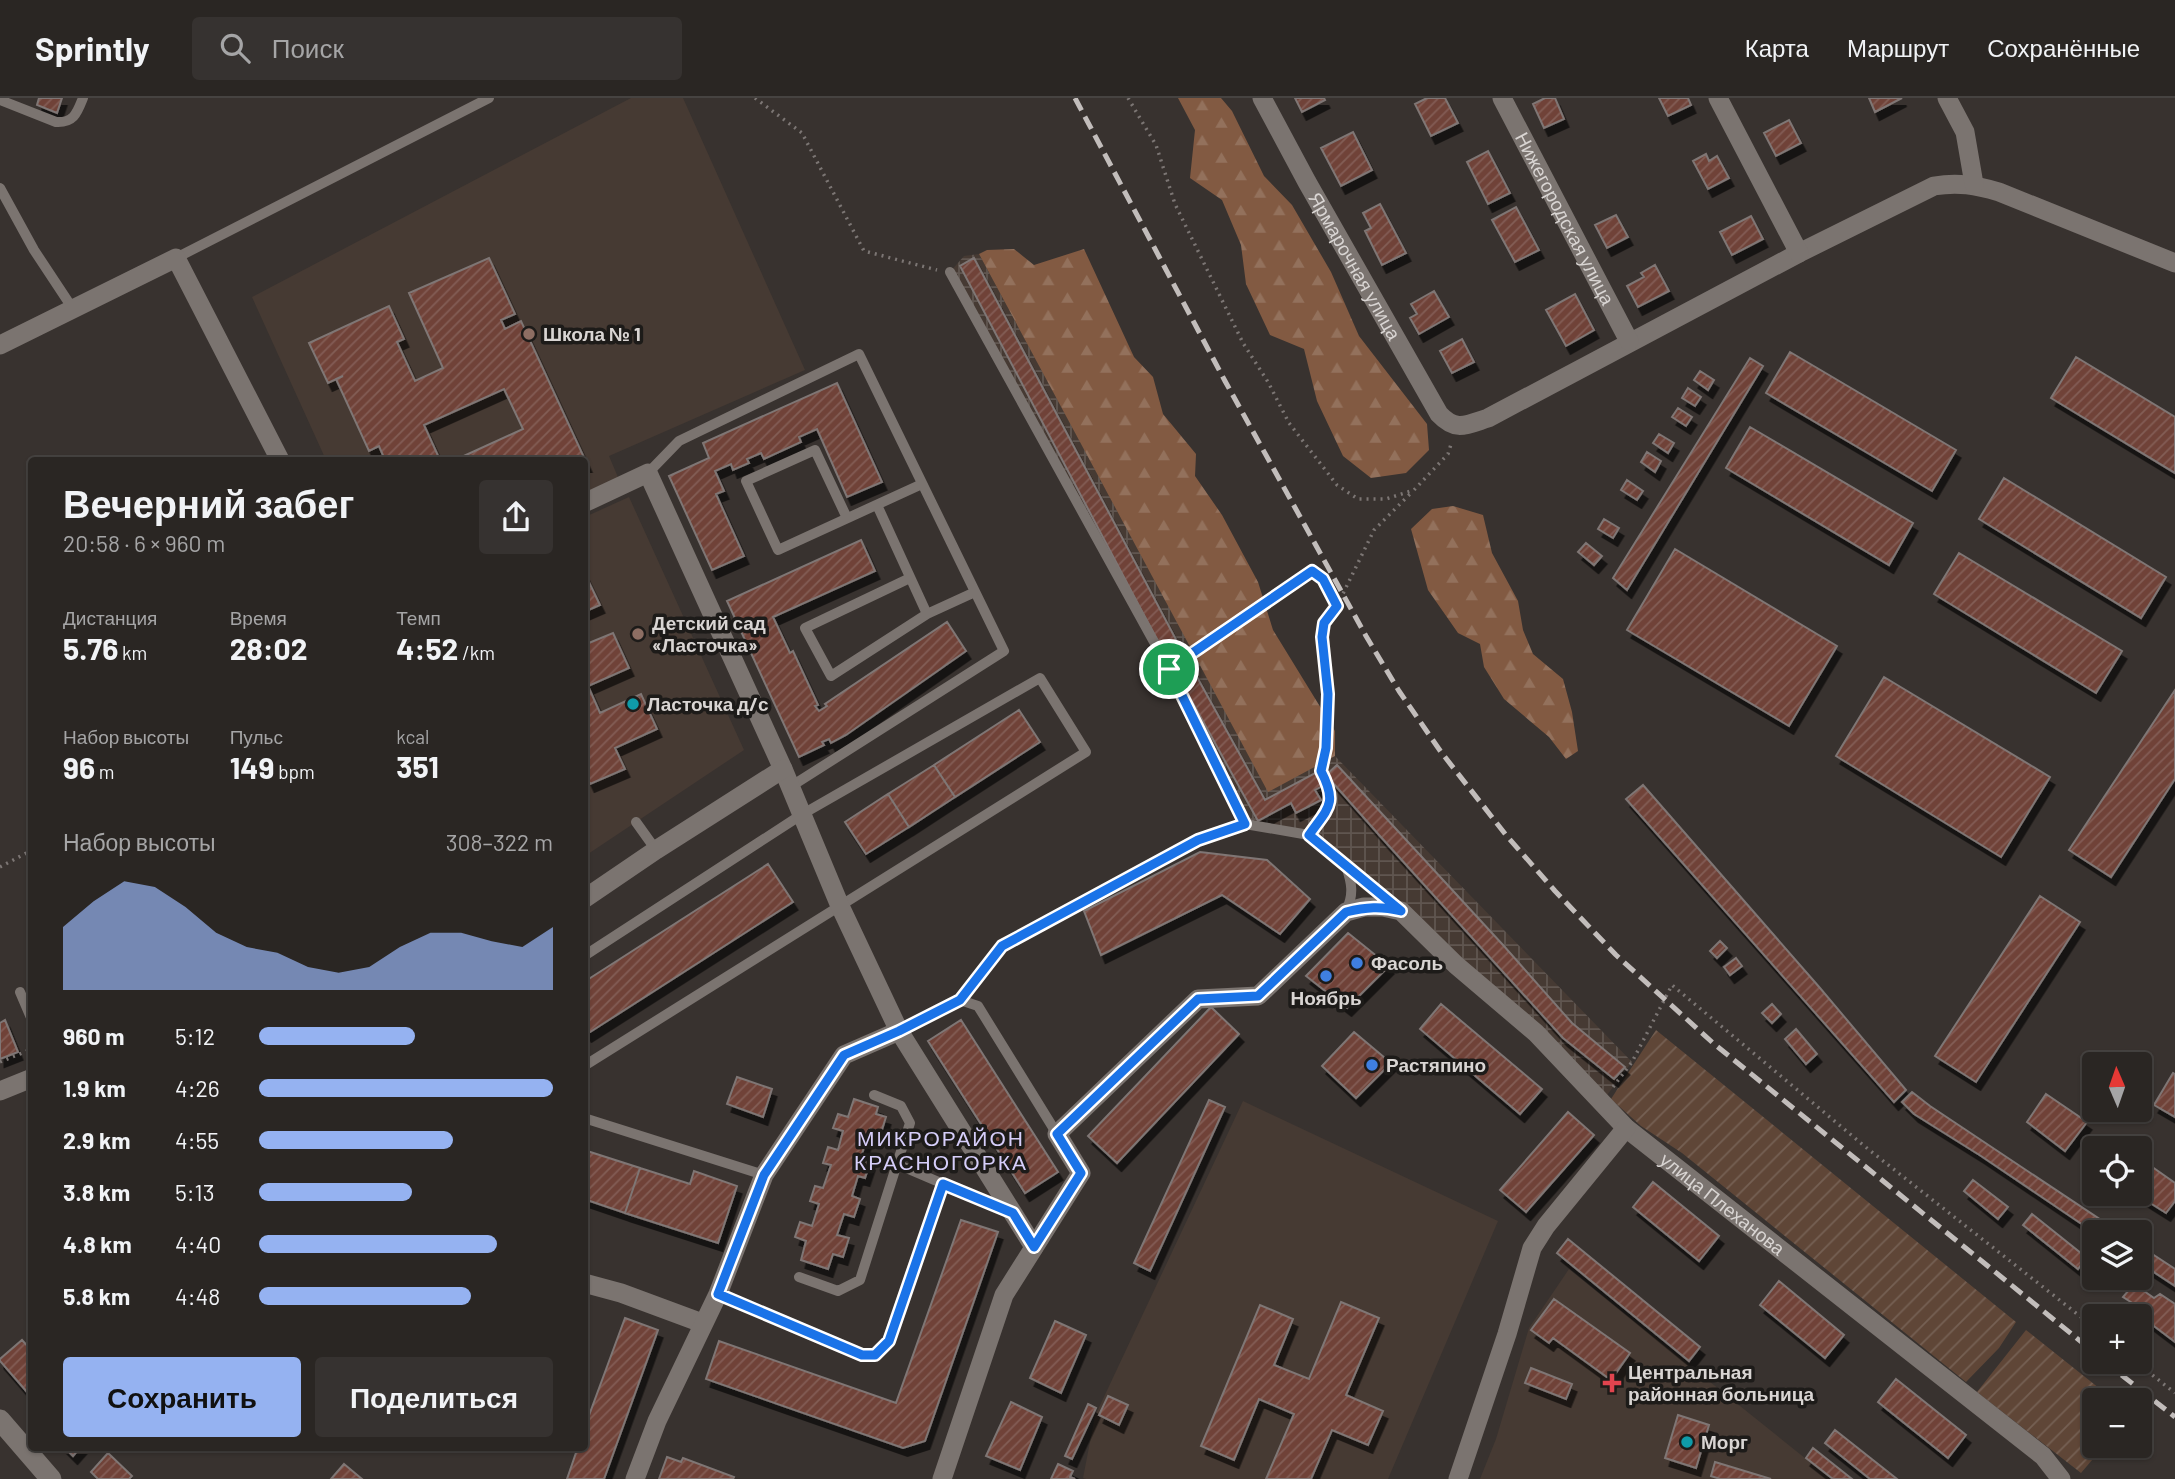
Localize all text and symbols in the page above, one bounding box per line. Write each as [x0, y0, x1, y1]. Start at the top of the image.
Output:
search box [192, 17, 682, 80]
text: Sprintly [35, 28, 150, 68]
icon: search [216, 29, 254, 67]
text: Поиск [272, 32, 344, 63]
text: Карта [1745, 33, 1809, 62]
text: Маршрут [1847, 33, 1949, 62]
text: Сохранённые [1987, 33, 2140, 62]
street label: Нижегородская улица [1511, 128, 1620, 309]
street label: Ярмарочная улица [1304, 188, 1407, 344]
place label: Школа № 1 [543, 322, 641, 345]
marker: Школа № 1 [521, 326, 537, 342]
text: Вечерний забег [63, 480, 354, 526]
button: share [479, 480, 553, 554]
text: 20:58 · 6 × 960 m [63, 529, 225, 557]
text: Дистанция [63, 606, 157, 629]
text: Время [230, 606, 287, 629]
text: Темп [396, 606, 441, 629]
place label: Детский сад «Ласточка» [652, 611, 766, 656]
marker: Детский сад «Ласточка» [630, 626, 646, 642]
text: 5.76 [63, 630, 118, 666]
text: 28:02 [230, 630, 308, 666]
text: 4:52 [396, 630, 458, 666]
pin [1139, 639, 1199, 699]
text: km [118, 641, 147, 664]
text: /km [458, 641, 495, 664]
icon: arrive [1150, 650, 1188, 688]
place label: Ласточка д/с [647, 692, 769, 715]
marker: Ласточка д/с [625, 696, 641, 712]
text: Набор высоты [63, 725, 189, 748]
text: Пульс [230, 725, 283, 748]
text: kcal [396, 725, 429, 748]
text: 351 [396, 748, 439, 784]
text: 96 [63, 749, 95, 785]
text: 149 [230, 749, 274, 785]
text: m [95, 760, 115, 783]
text: bpm [274, 760, 315, 783]
text: Набор высоты [63, 828, 216, 856]
text: 308–322 m [446, 828, 553, 856]
place label: Фасоль [1371, 951, 1443, 974]
marker: Фасоль [1349, 955, 1365, 971]
marker: Ноябрь [1318, 968, 1334, 984]
place label: Ноябрь [1290, 986, 1362, 1009]
text: 960 m [63, 1022, 124, 1050]
text: 5:12 [175, 1022, 215, 1050]
north arrow [2082, 1052, 2152, 1122]
map controls [2082, 1052, 2152, 1458]
place label: Растяпино [1386, 1053, 1486, 1076]
marker: Растяпино [1364, 1057, 1380, 1073]
text: 1.9 km [63, 1074, 126, 1102]
text: 4:26 [175, 1074, 220, 1102]
district label: МИКРОРАЙОН КРАСНОГОРКА [854, 1125, 1028, 1174]
text: 2.9 km [63, 1126, 130, 1154]
text: 4:55 [175, 1126, 219, 1154]
button: locate [2082, 1136, 2152, 1206]
street label: улица Плеханова [1656, 1147, 1790, 1260]
text: 3.8 km [63, 1178, 130, 1206]
text: 5:13 [175, 1178, 215, 1206]
button: layers [2082, 1220, 2152, 1290]
text: 4.8 km [63, 1230, 132, 1258]
text: 4:40 [175, 1230, 221, 1258]
text: 5.8 km [63, 1282, 130, 1310]
text: 4:48 [175, 1282, 220, 1310]
button: + [2082, 1304, 2152, 1374]
button: Сохранить [63, 1357, 301, 1437]
button: Поделиться [315, 1357, 553, 1437]
place label: Центральная районная больница [1628, 1360, 1815, 1405]
marker: Центральная районная больница [1602, 1373, 1622, 1393]
button: − [2082, 1388, 2152, 1458]
place label: Морг [1701, 1430, 1748, 1453]
marker: Морг [1679, 1434, 1695, 1450]

